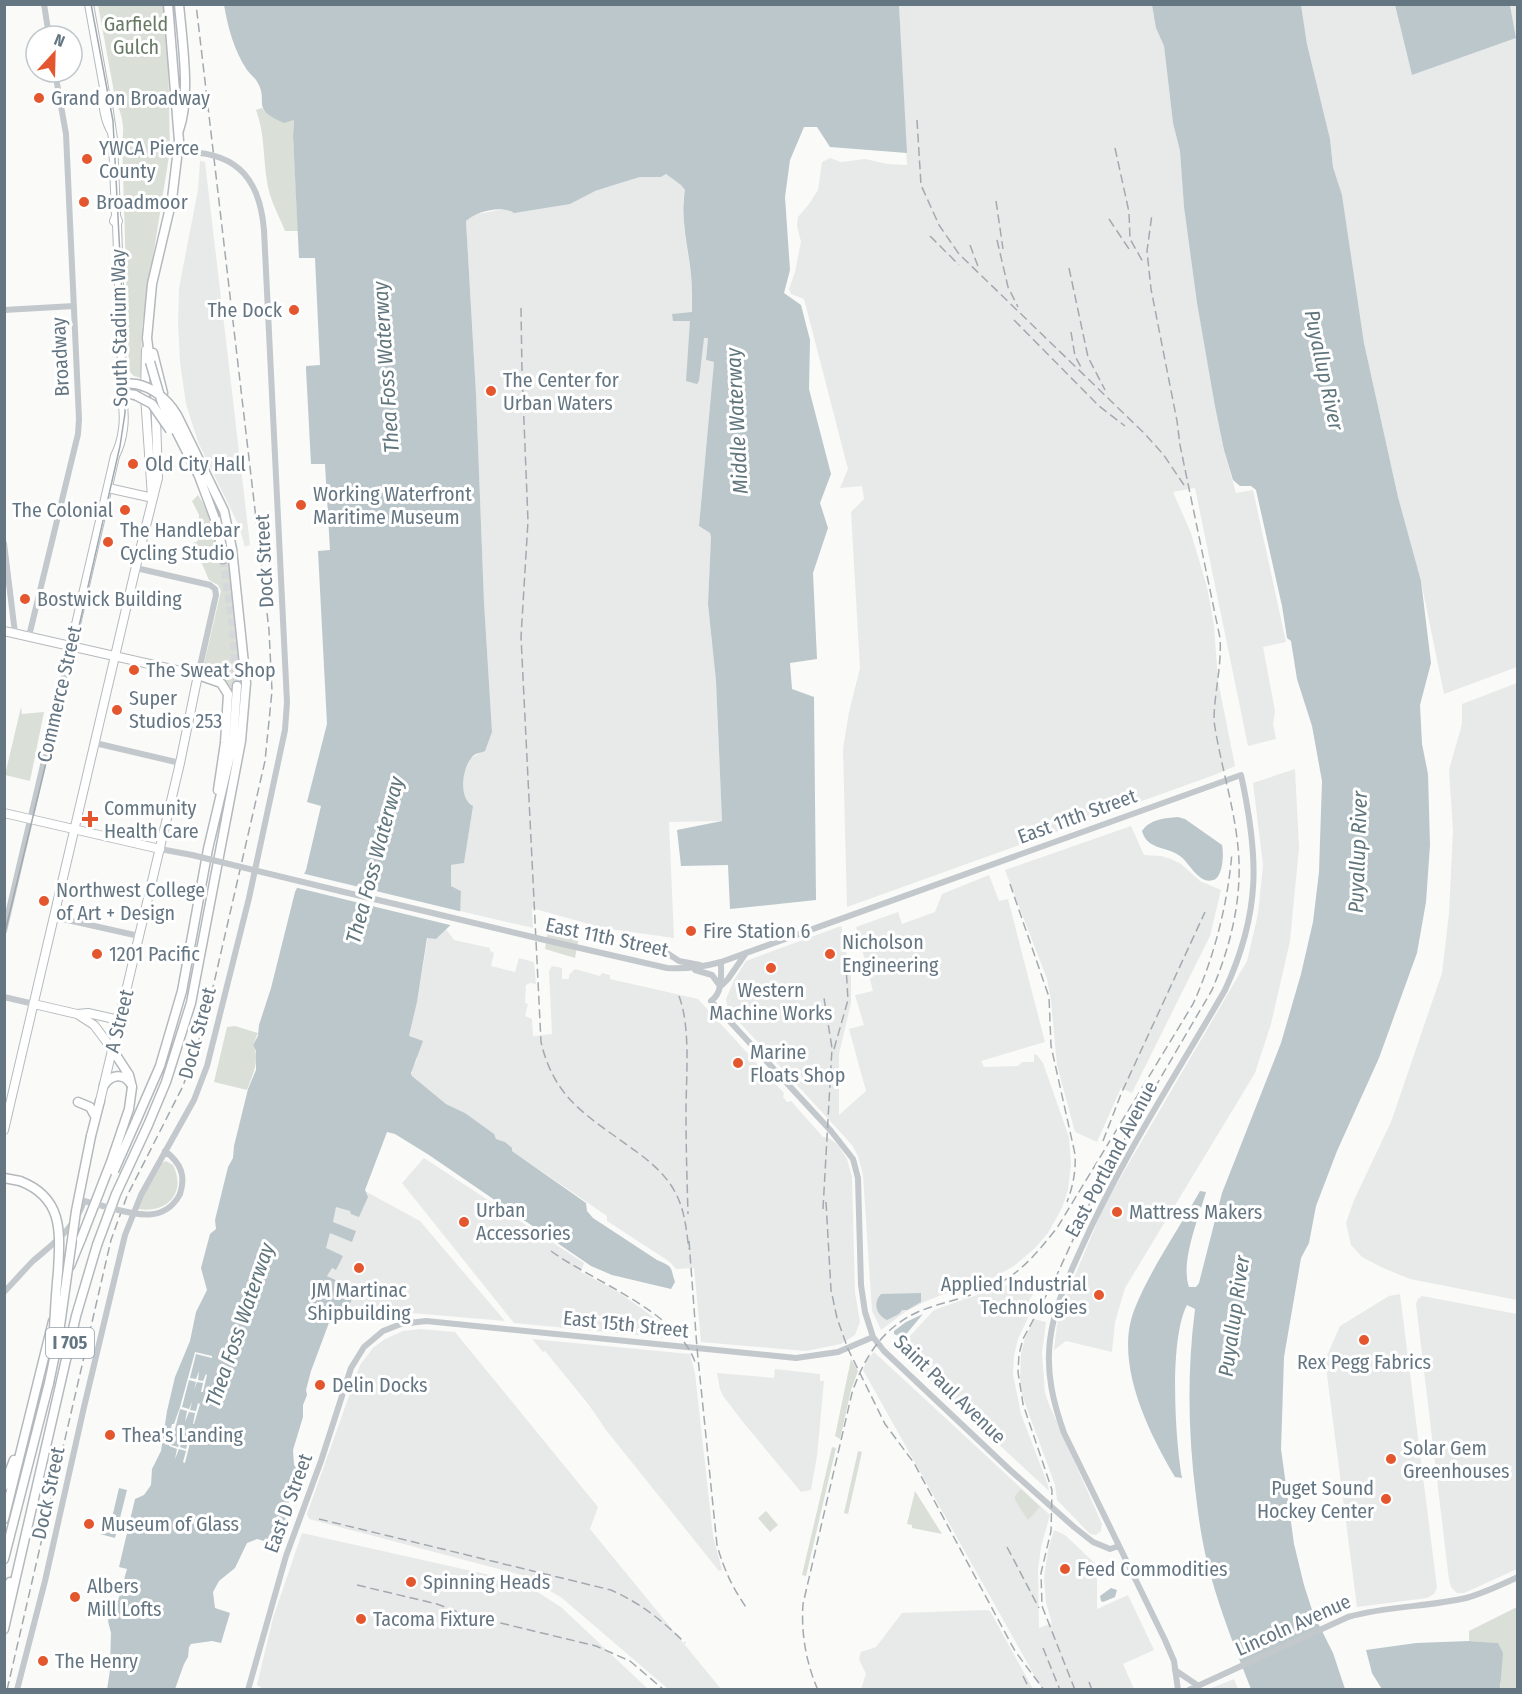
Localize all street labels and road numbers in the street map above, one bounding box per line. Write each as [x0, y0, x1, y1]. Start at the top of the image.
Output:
street label: South Stadium Way [106, 249, 132, 407]
street label: Broadway [46, 317, 74, 397]
street label: Dock Street [250, 513, 278, 609]
street label: Commerce Street [32, 623, 86, 765]
street label: East 11th Street [1014, 783, 1140, 849]
street label: East 11th Street [543, 912, 671, 962]
street label: Dock Street [173, 984, 221, 1081]
street label: A Street [100, 986, 139, 1055]
street label: East Portland Avenue [1060, 1077, 1162, 1241]
street label: East 15th Street [562, 1305, 691, 1343]
road number: I 705 [46, 1328, 94, 1358]
street label: Saint Paul Avenue [889, 1330, 1011, 1448]
street label: Dock Street [27, 1444, 70, 1541]
street label: East D Street [259, 1450, 317, 1556]
street label: Lincoln Avenue [1232, 1589, 1354, 1661]

